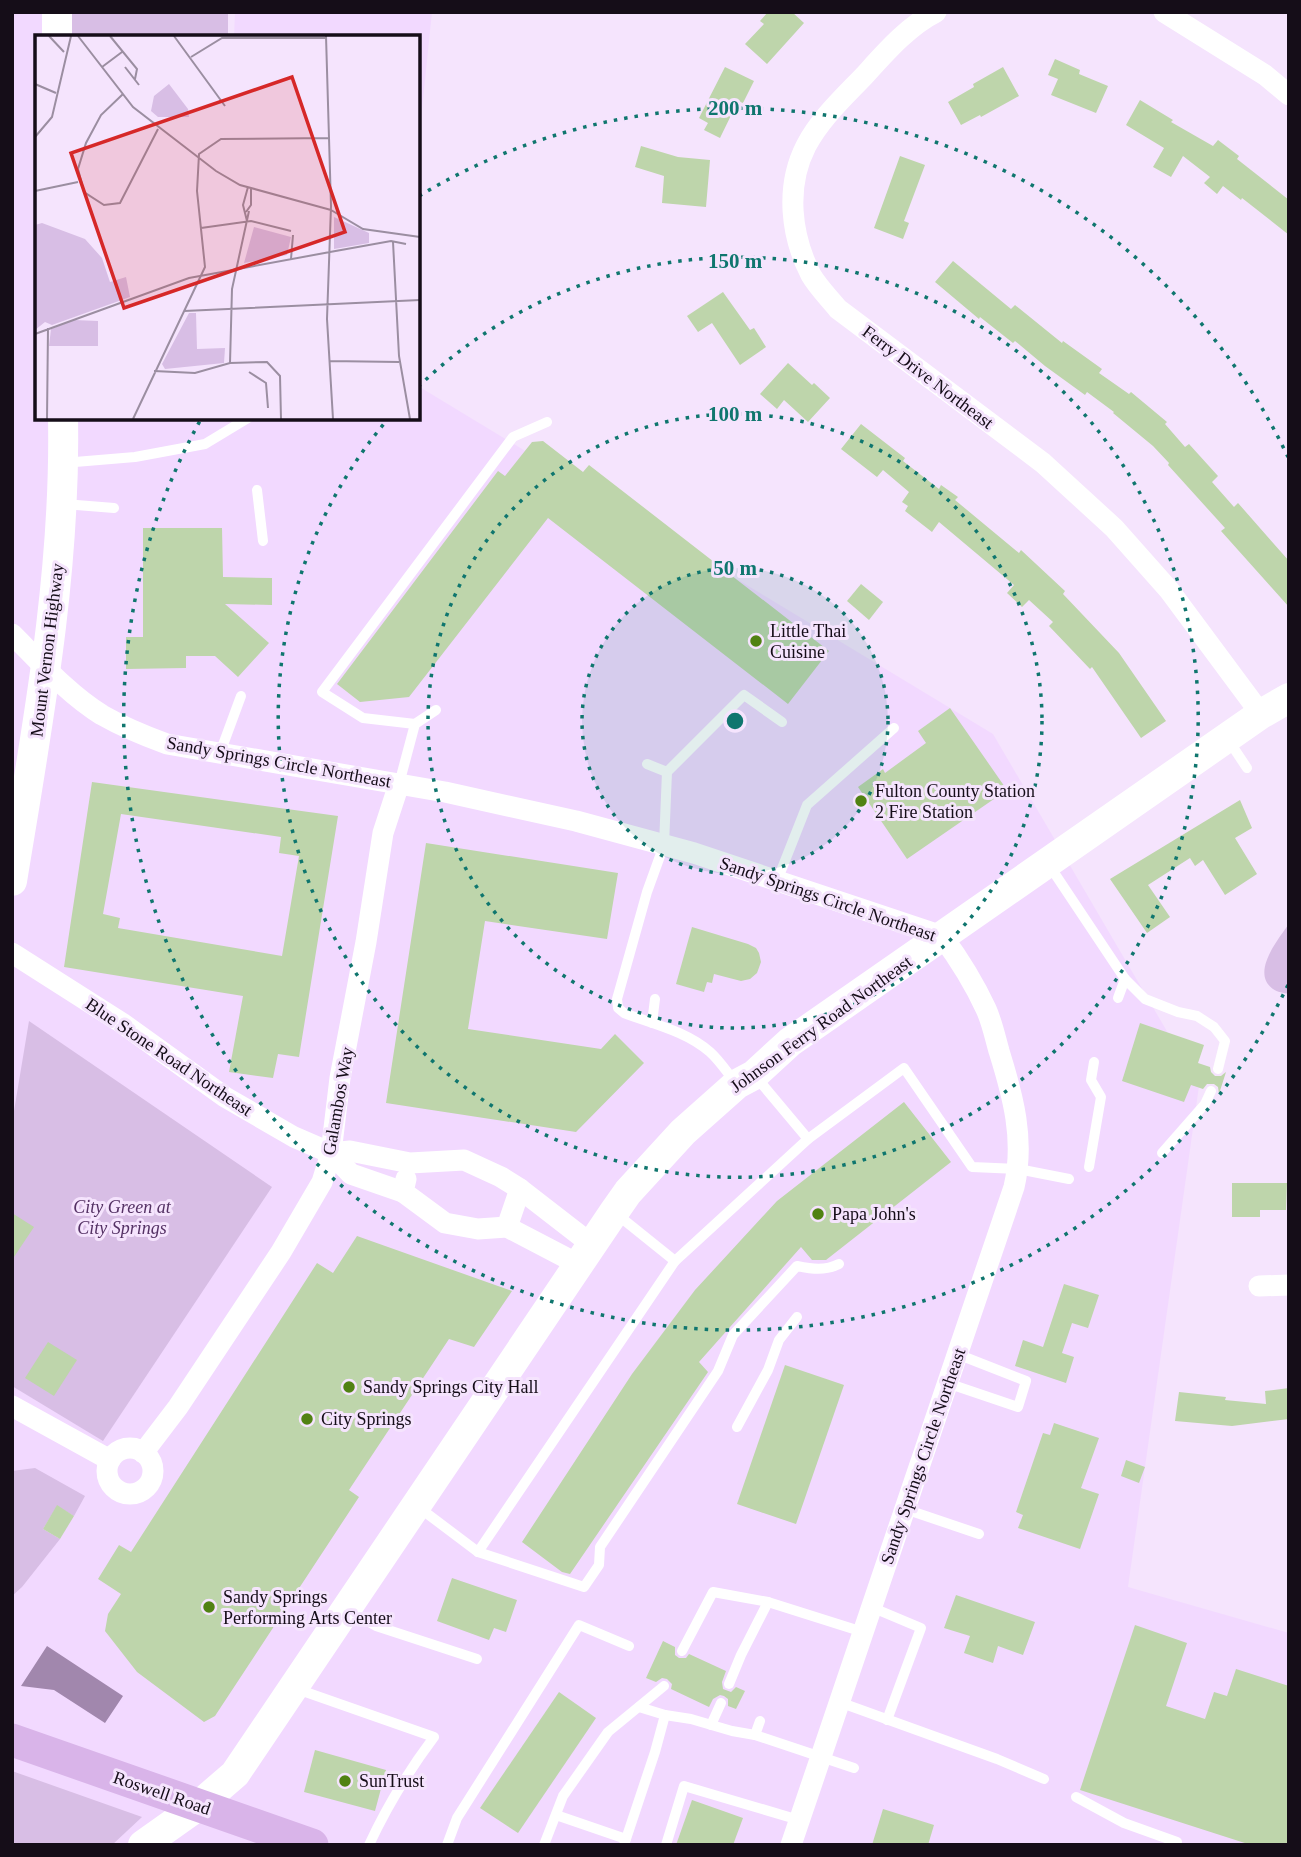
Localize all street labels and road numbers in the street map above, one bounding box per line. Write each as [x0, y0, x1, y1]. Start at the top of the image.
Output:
street label: Ferry Drive Northeast [859, 321, 997, 433]
street label: Mount Vernon Highway [26, 562, 68, 738]
street label: Sandy Springs Circle Northeast [165, 732, 393, 792]
street label: Sandy Springs Circle Northeast [717, 853, 939, 945]
street label: Johnson Ferry Road Northeast [726, 951, 916, 1097]
street label: Blue Stone Road Northeast [82, 994, 256, 1120]
street label: Galambos Way [319, 1045, 357, 1157]
street label: Sandy Springs Circle Northeast [877, 1345, 969, 1567]
street label: Roswell Road [111, 1767, 213, 1819]

